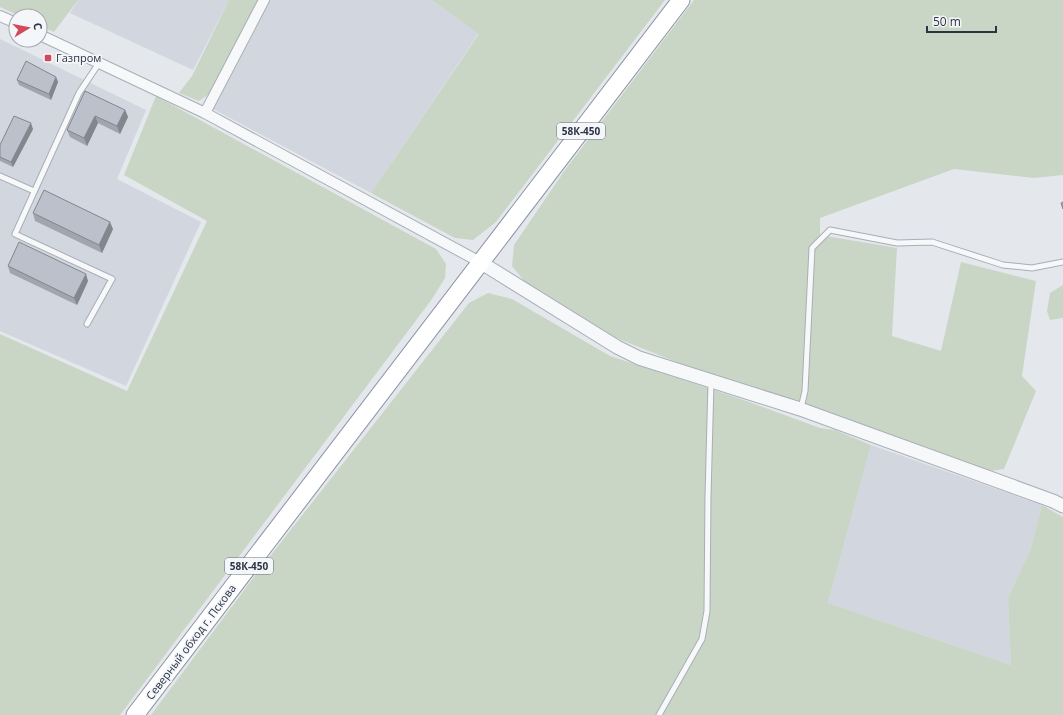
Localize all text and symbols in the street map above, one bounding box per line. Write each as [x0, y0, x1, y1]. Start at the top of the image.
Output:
north arrow [8, 8, 48, 48]
scale bar [927, 8, 996, 34]
text: 50 m [933, 13, 961, 30]
text: С [30, 21, 46, 31]
place label: Газпром [56, 50, 101, 65]
marker: Газпром [43, 53, 53, 63]
road number: 58К-450 [557, 123, 605, 139]
road number: 58К-450 [225, 558, 273, 574]
street label: Северный обход г. Пскова [142, 581, 239, 702]

